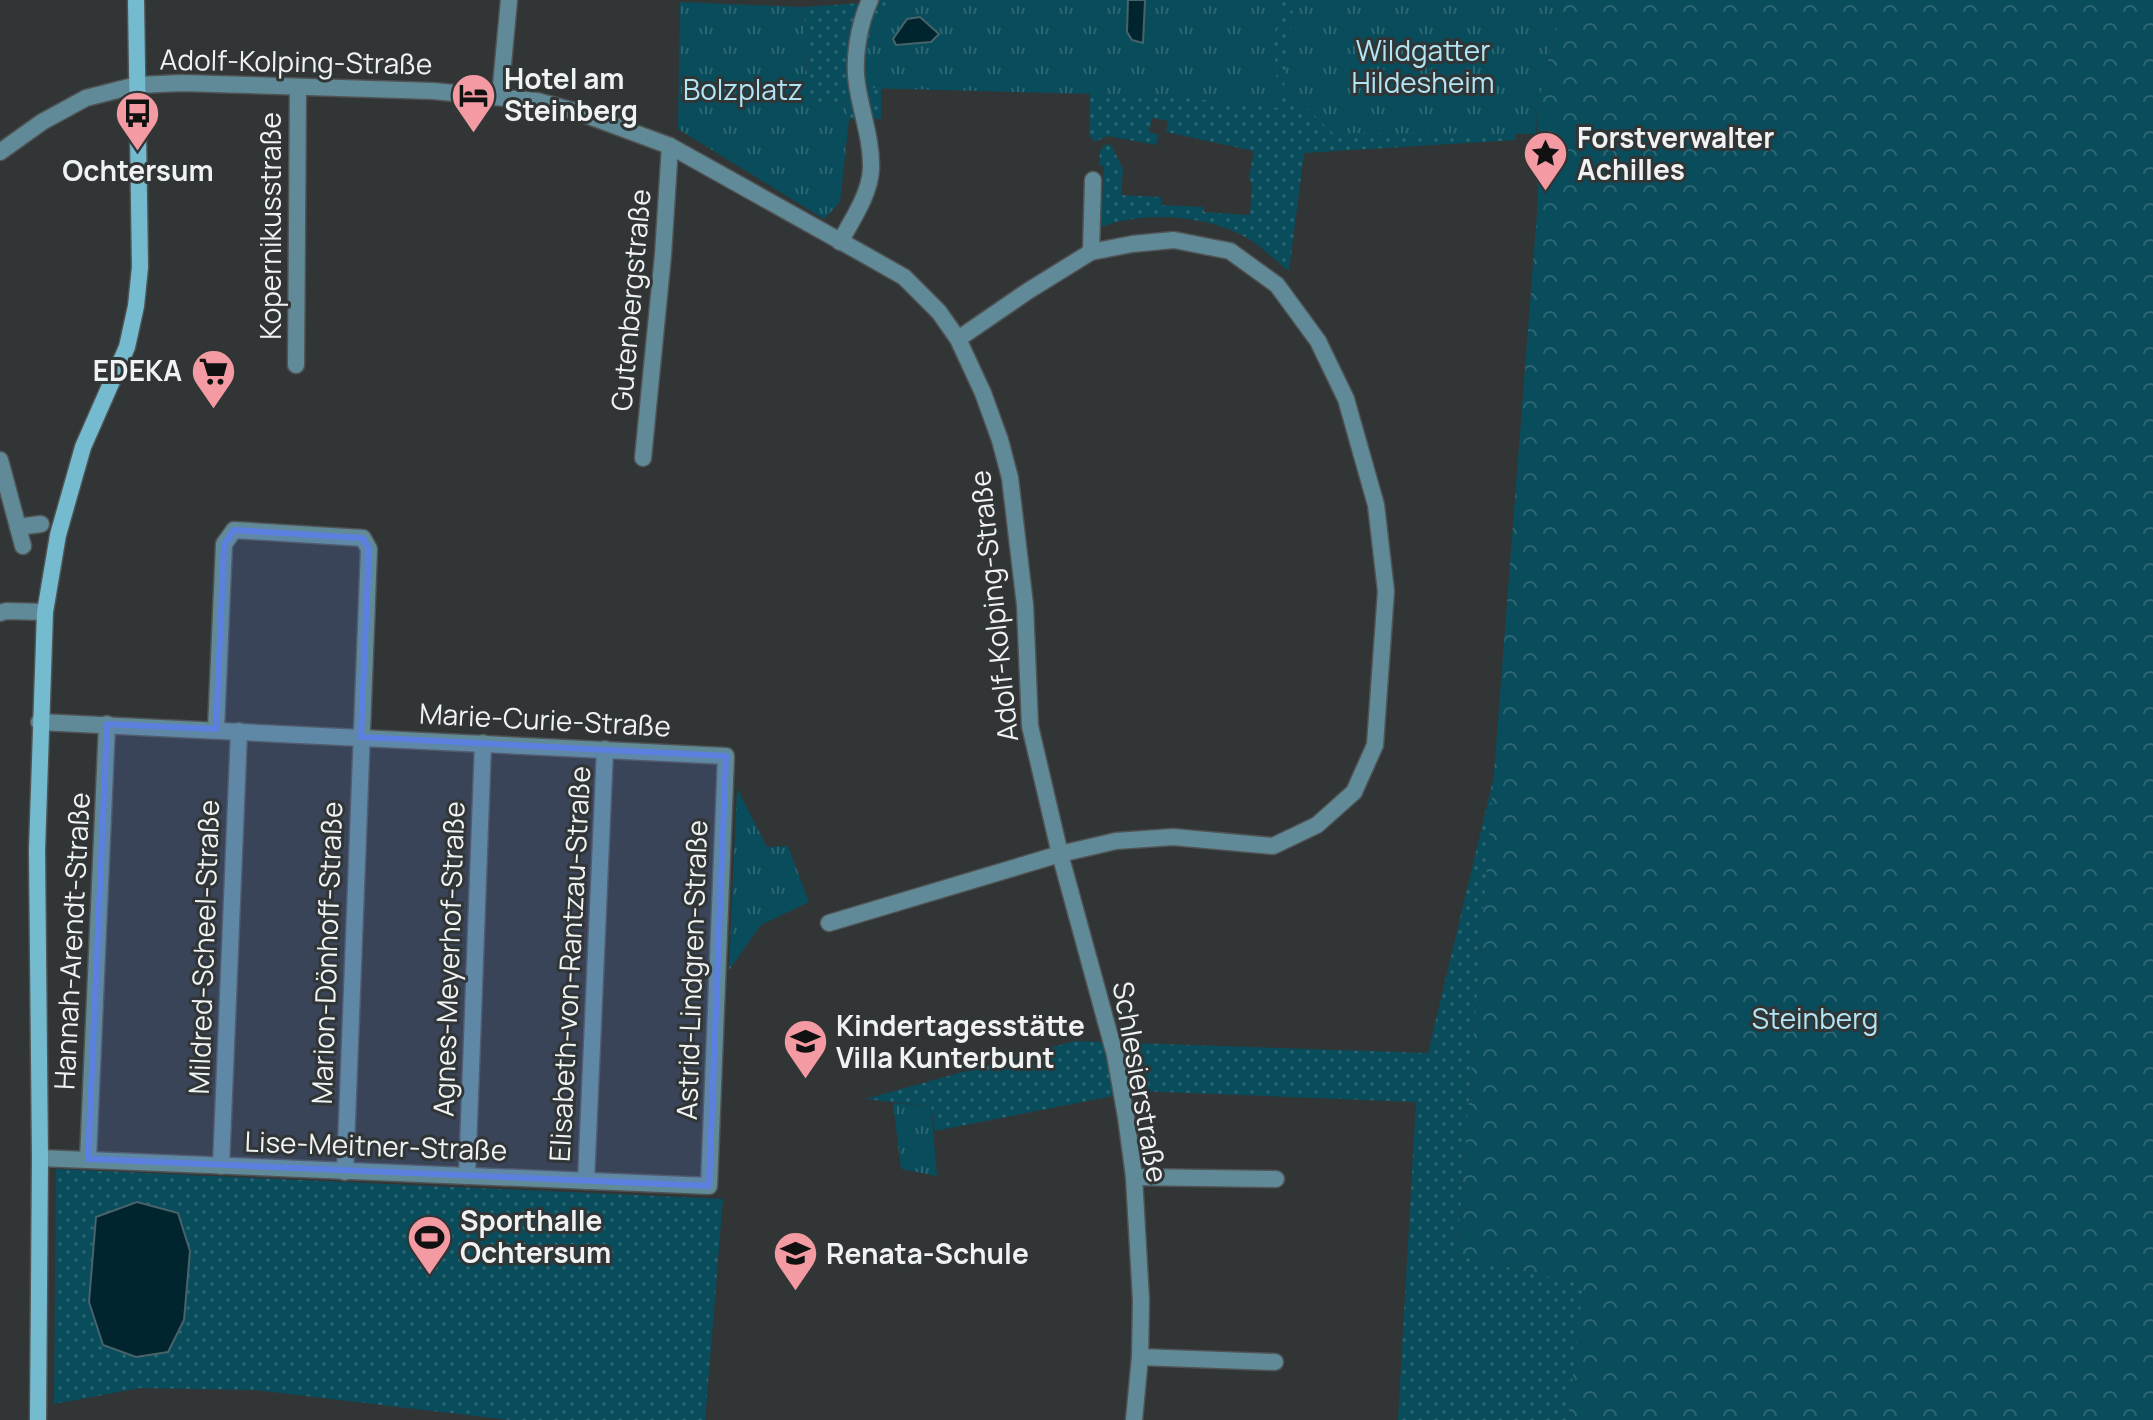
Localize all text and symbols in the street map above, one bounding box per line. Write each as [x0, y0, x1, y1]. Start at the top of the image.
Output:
park label: Wildgatter Hildesheim [1351, 31, 1495, 101]
street label: Adolf-Kolping-Straße [159, 40, 433, 82]
place label: Hotel am Steinberg [504, 59, 638, 129]
park label: Bolzplatz [683, 70, 803, 108]
hotel icon: Hotel am Steinberg [449, 71, 497, 134]
bus stop icon: Ochtersum [114, 90, 162, 153]
street label: Kopernikusstraße [251, 112, 289, 340]
place label: Forstverwalter Achilles [1577, 118, 1774, 188]
place icon: Forstverwalter Achilles [1522, 130, 1570, 193]
place label: Ochtersum [62, 151, 214, 189]
street label: Gutenbergstraße [601, 187, 659, 413]
supermarket icon: EDEKA [189, 347, 237, 410]
place label: EDEKA [93, 351, 182, 389]
street label: Adolf-Kolping-Straße [960, 469, 1026, 744]
street label: Marie-Curie-Straße [418, 693, 672, 745]
street label: Elisabeth-von-Rantzau-Straße [540, 765, 598, 1163]
street label: Hannah-Arendt-Straße [44, 791, 98, 1091]
street label: Mildred-Scheel-Straße [179, 799, 227, 1095]
street label: Marion-Dönhoff-Straße [302, 801, 350, 1105]
street label: Agnes-Meyerhof-Straße [424, 801, 472, 1117]
street label: Astrid-Lindgren-Straße [667, 819, 715, 1121]
street label: Schlesierstraße [1105, 978, 1177, 1185]
park label: Steinberg [1752, 999, 1878, 1037]
place label: Kindertagesstätte Villa Kunterbunt [836, 1006, 1085, 1076]
school or university icon: Kindertagesstätte Villa Kunterbunt [781, 1018, 829, 1081]
street label: Lise-Meitner-Straße [244, 1121, 508, 1169]
place label: Sporthalle Ochtersum [460, 1201, 611, 1271]
sports icon: Sporthalle Ochtersum [405, 1213, 453, 1276]
school or university icon: Renata-Schule [771, 1230, 819, 1293]
place label: Renata-Schule [826, 1234, 1029, 1272]

